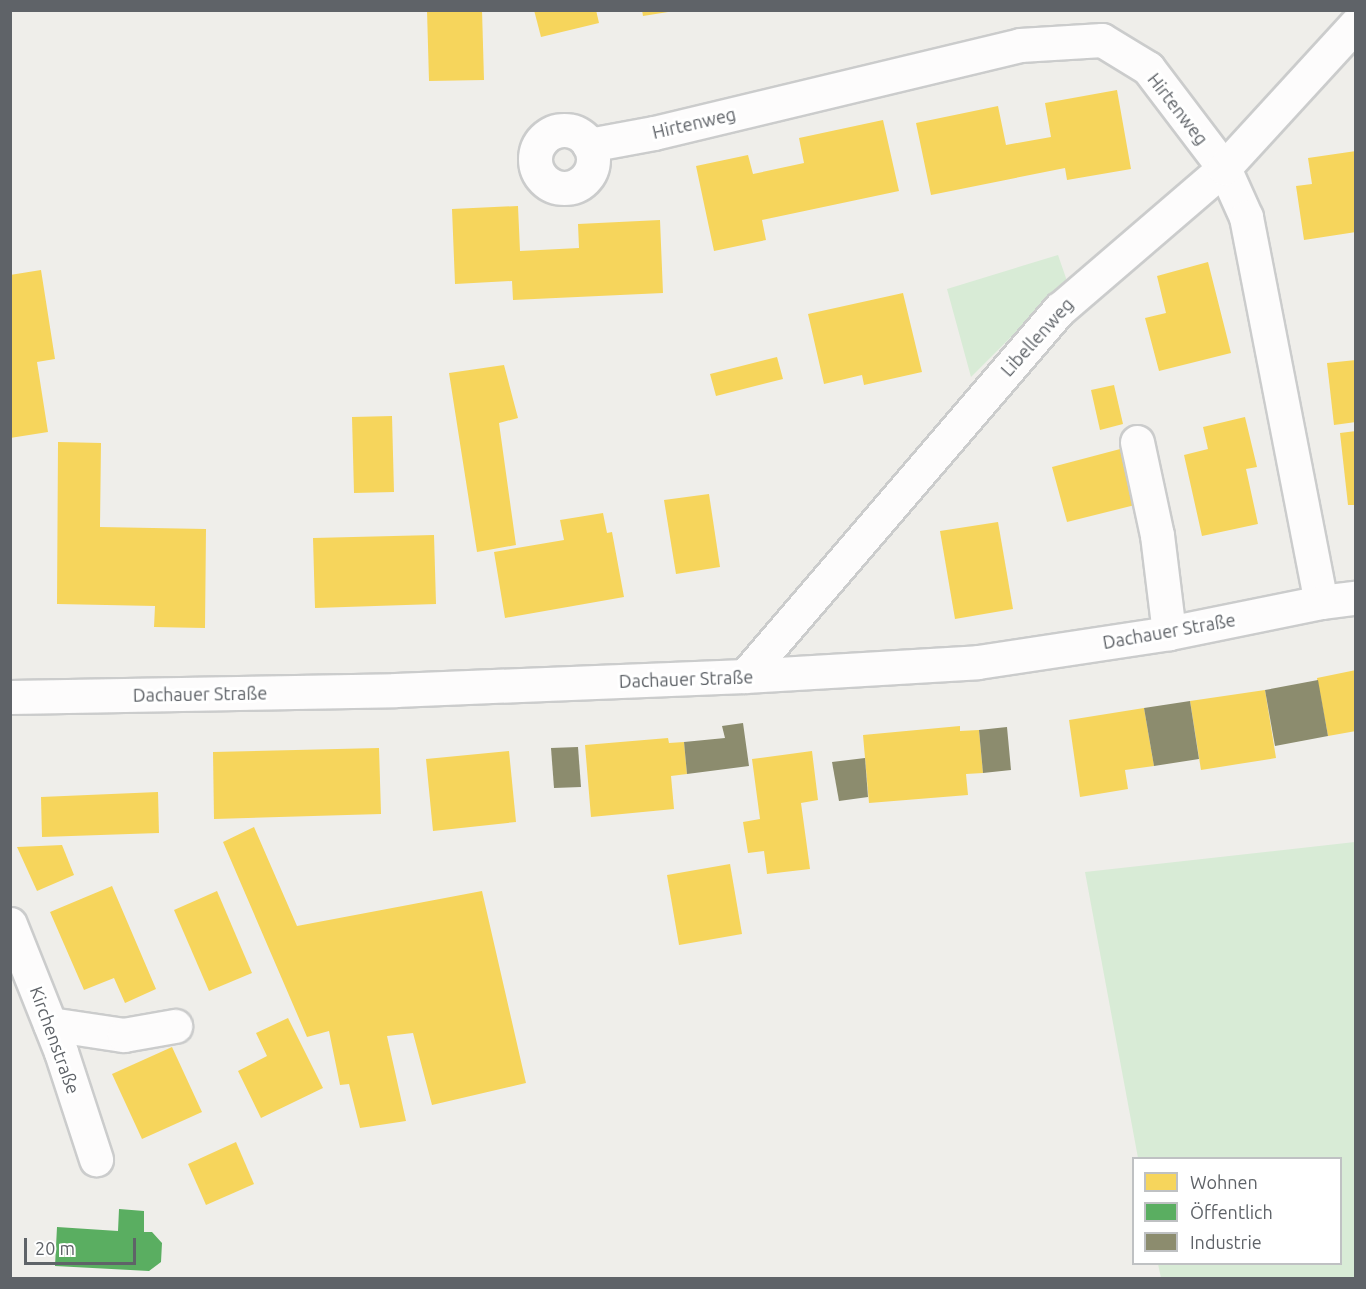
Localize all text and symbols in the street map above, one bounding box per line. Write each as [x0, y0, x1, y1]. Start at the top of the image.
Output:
street label: Hirtenweg [1143, 69, 1213, 149]
street label: Hirtenweg [650, 103, 738, 143]
street label: Libellenweg [996, 293, 1078, 381]
street label: Dachauer Straße [1101, 609, 1237, 653]
street label: Dachauer Straße [618, 666, 754, 692]
street label: Dachauer Straße [133, 682, 267, 706]
street label: Kirchenstraße [26, 983, 84, 1097]
legend [1132, 1157, 1342, 1265]
text: Wohnen [1190, 1172, 1258, 1192]
text: Öffentlich [1190, 1202, 1273, 1222]
scale bar [27, 1226, 140, 1264]
text: Industrie [1190, 1232, 1262, 1252]
text: 20 m [35, 1238, 75, 1258]

